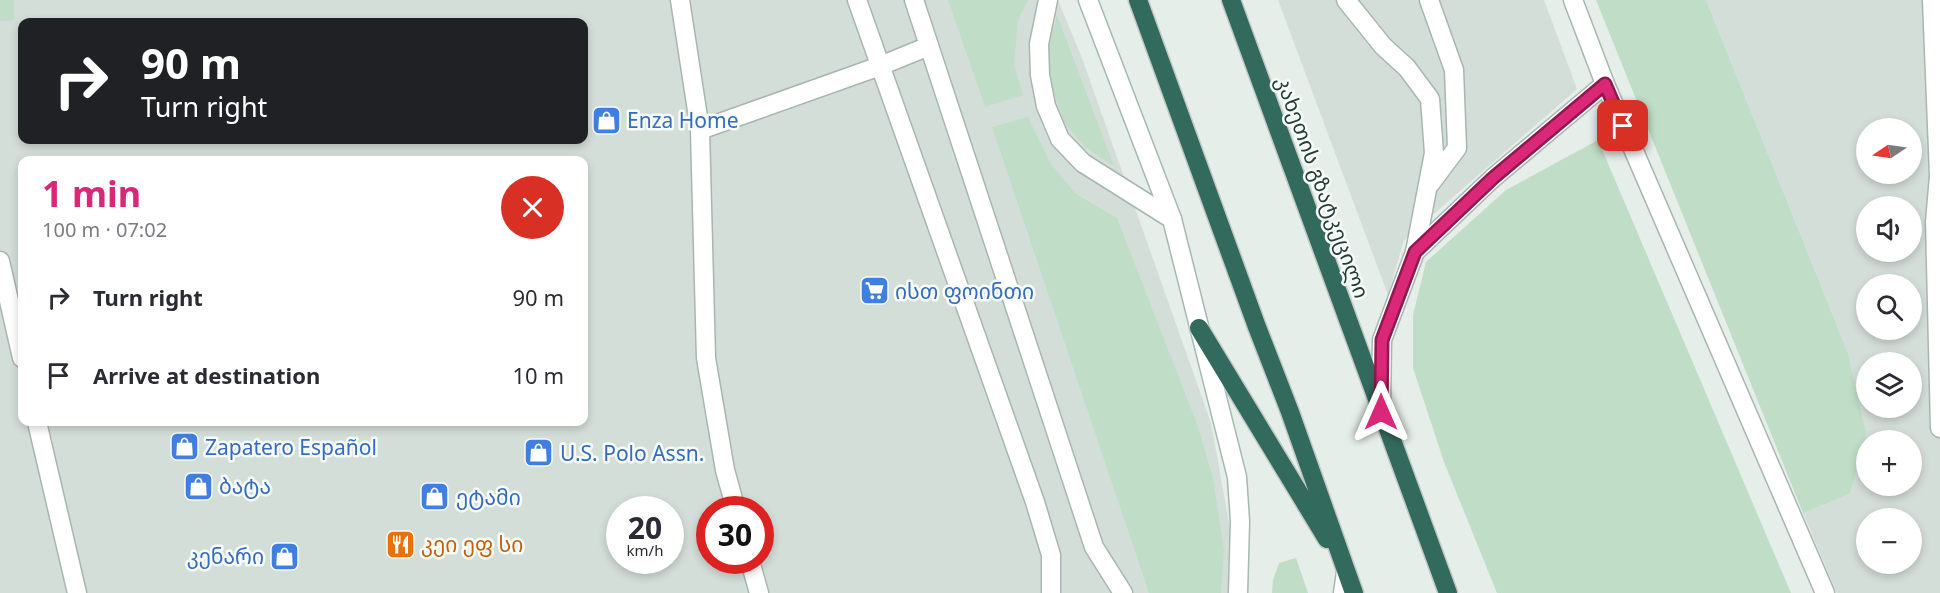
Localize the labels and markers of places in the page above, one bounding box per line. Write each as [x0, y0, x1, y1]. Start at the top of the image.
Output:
pin [1597, 100, 1648, 151]
shop icon: Enza Home [590, 104, 622, 136]
place label: Enza Home [627, 106, 739, 134]
supermarket icon: ისთ ფოინთი [858, 275, 890, 307]
place label: ისთ ფოინთი [895, 277, 1034, 305]
shop icon: Zapatero Español [168, 431, 200, 463]
place label: Zapatero Español [205, 433, 377, 461]
shop icon: U.S. Polo Assn. [523, 437, 555, 469]
place label: U.S. Polo Assn. [560, 439, 704, 467]
shop icon: ბატა [182, 470, 214, 502]
place label: ბატა [219, 472, 271, 500]
shop icon: ეტამი [419, 481, 451, 513]
place label: ეტამი [456, 483, 521, 511]
restaurant icon: კეი ეფ სი [384, 528, 416, 560]
place label: კეი ეფ სი [421, 530, 523, 558]
shop icon: კენარი [269, 540, 301, 572]
place label: კენარი [187, 542, 264, 570]

